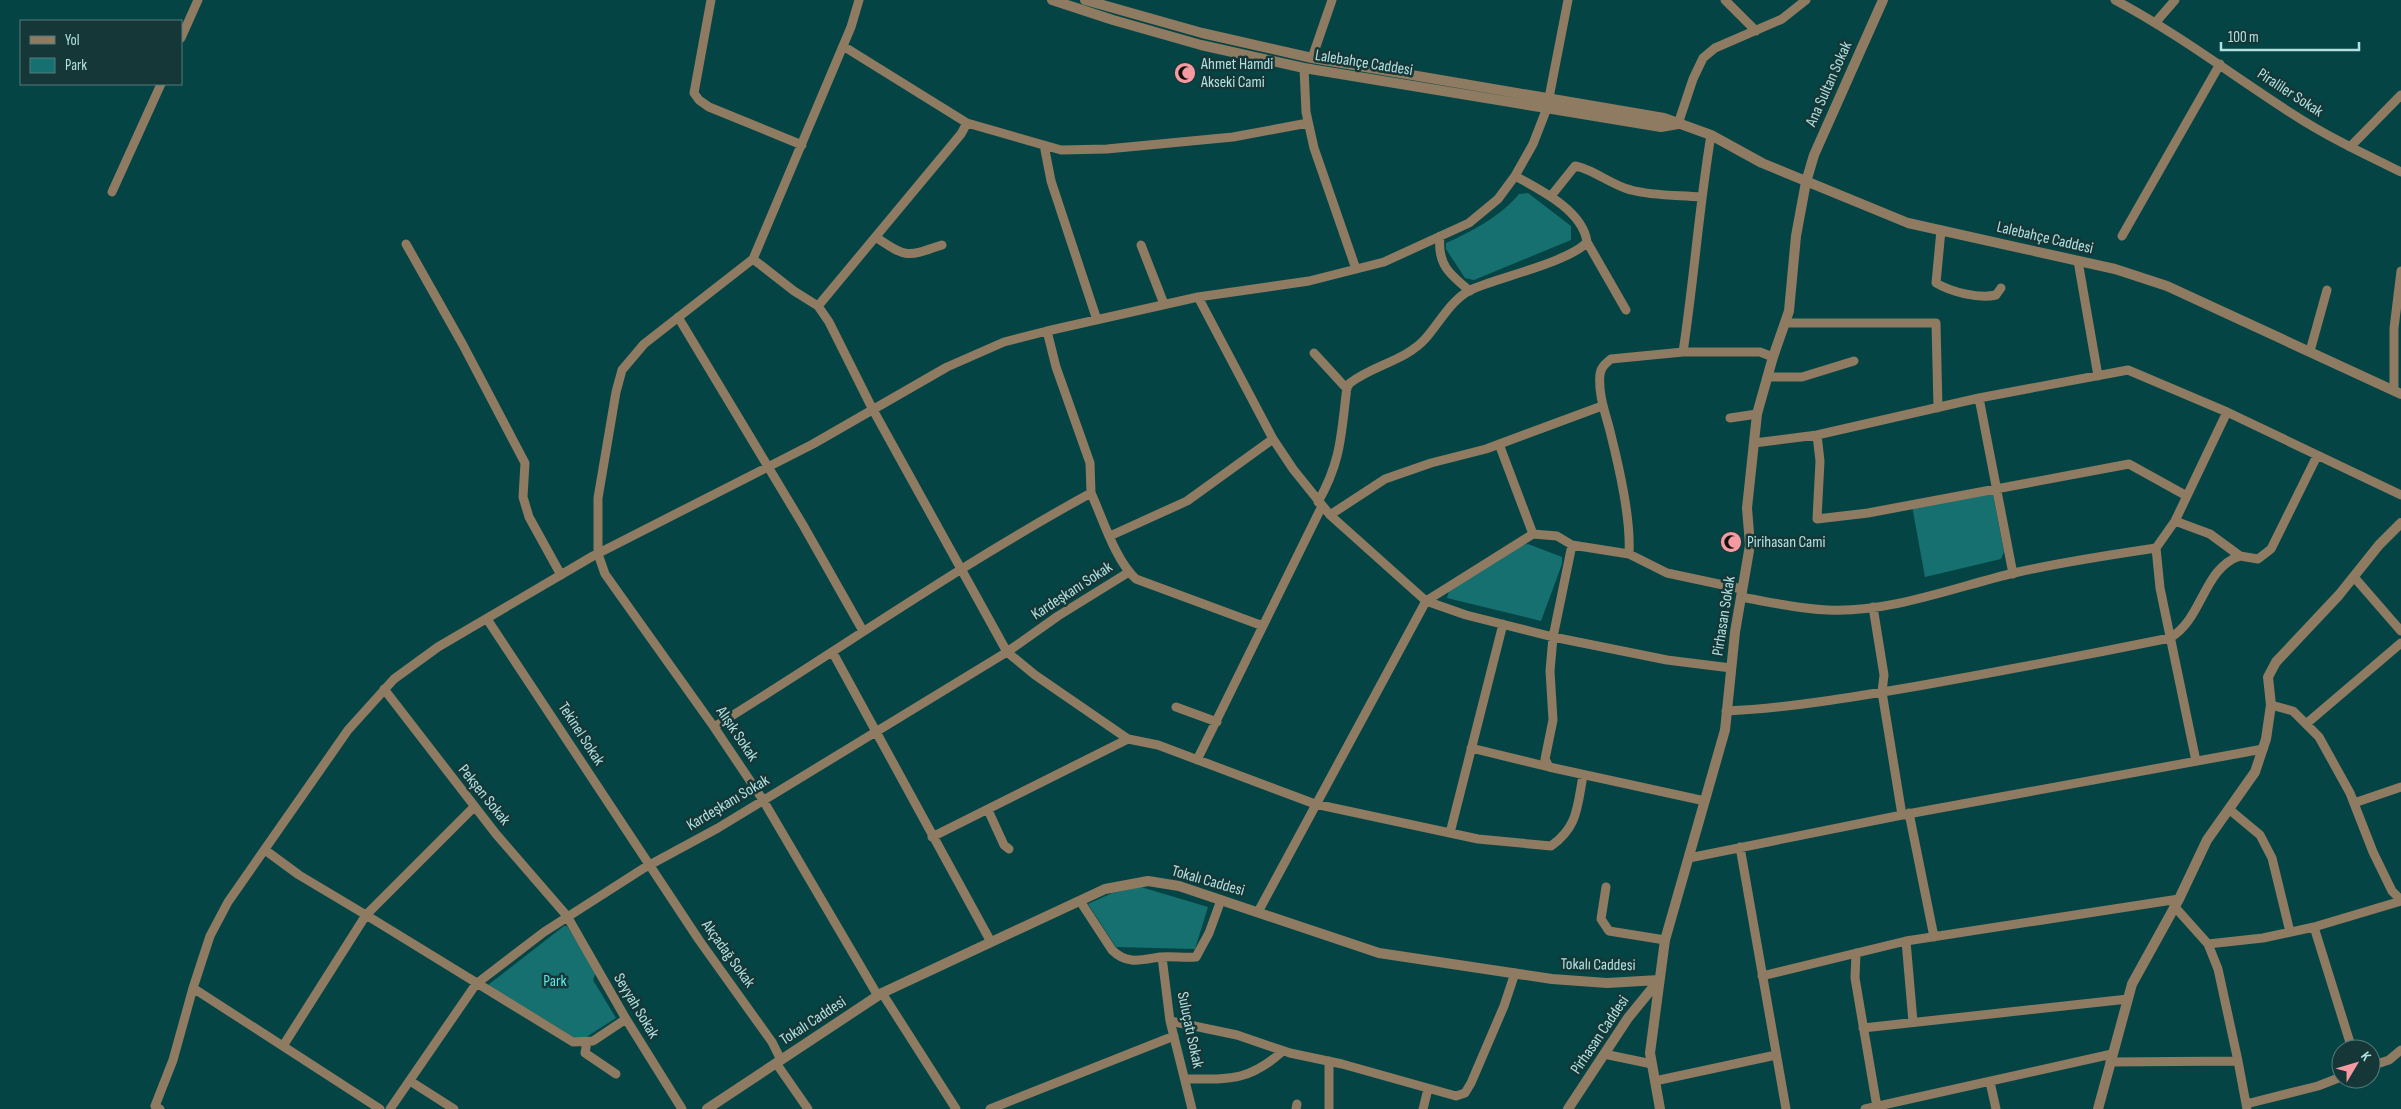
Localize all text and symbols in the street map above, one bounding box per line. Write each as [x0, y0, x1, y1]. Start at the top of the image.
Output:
legend [20, 20, 182, 85]
scale bar [2221, 20, 2358, 52]
text: 100 m [2228, 28, 2259, 47]
text: Yol [65, 31, 80, 50]
street label: Ana Sultan Sokak [1801, 38, 1856, 131]
street label: Lalebahçe Caddesi [1314, 46, 1414, 80]
place label: Ahmet Hamdi Akseki Cami [1200, 55, 1273, 92]
text: Park [65, 56, 87, 75]
mosque icon: Ahmet Hamdi Akseki Cami [1173, 61, 1197, 85]
street label: Piraliler Sokak [2253, 65, 2327, 121]
street label: Lalebahçe Caddesi [1995, 218, 2095, 258]
mosque icon: Pirihasan Cami [1719, 530, 1743, 554]
place label: Pirihasan Cami [1747, 533, 1825, 552]
street label: Kardeşkanı Sokak [1028, 558, 1116, 624]
street label: Pirhasan Sokak [1708, 575, 1740, 657]
street label: Tekinel Sokak [554, 699, 608, 769]
street label: Alışık Sokak [711, 702, 762, 765]
street label: Pekşen Sokak [454, 761, 514, 829]
street label: Kardeşkanı Sokak [683, 771, 773, 835]
street label: Tokalı Caddesi [1169, 862, 1247, 900]
street label: Akçadağ Sokak [697, 916, 759, 992]
street label: Tokalı Caddesi [1560, 955, 1636, 975]
street label: Seyyah Sokak [609, 970, 663, 1042]
park label: Park [543, 972, 567, 991]
street label: Suluçatı Sokak [1173, 990, 1207, 1070]
street label: Pirhasan Caddesi [1567, 992, 1633, 1078]
street label: Tokalı Caddesi [776, 993, 850, 1049]
north arrow [2331, 1039, 2381, 1089]
text: K [2357, 1048, 2375, 1064]

